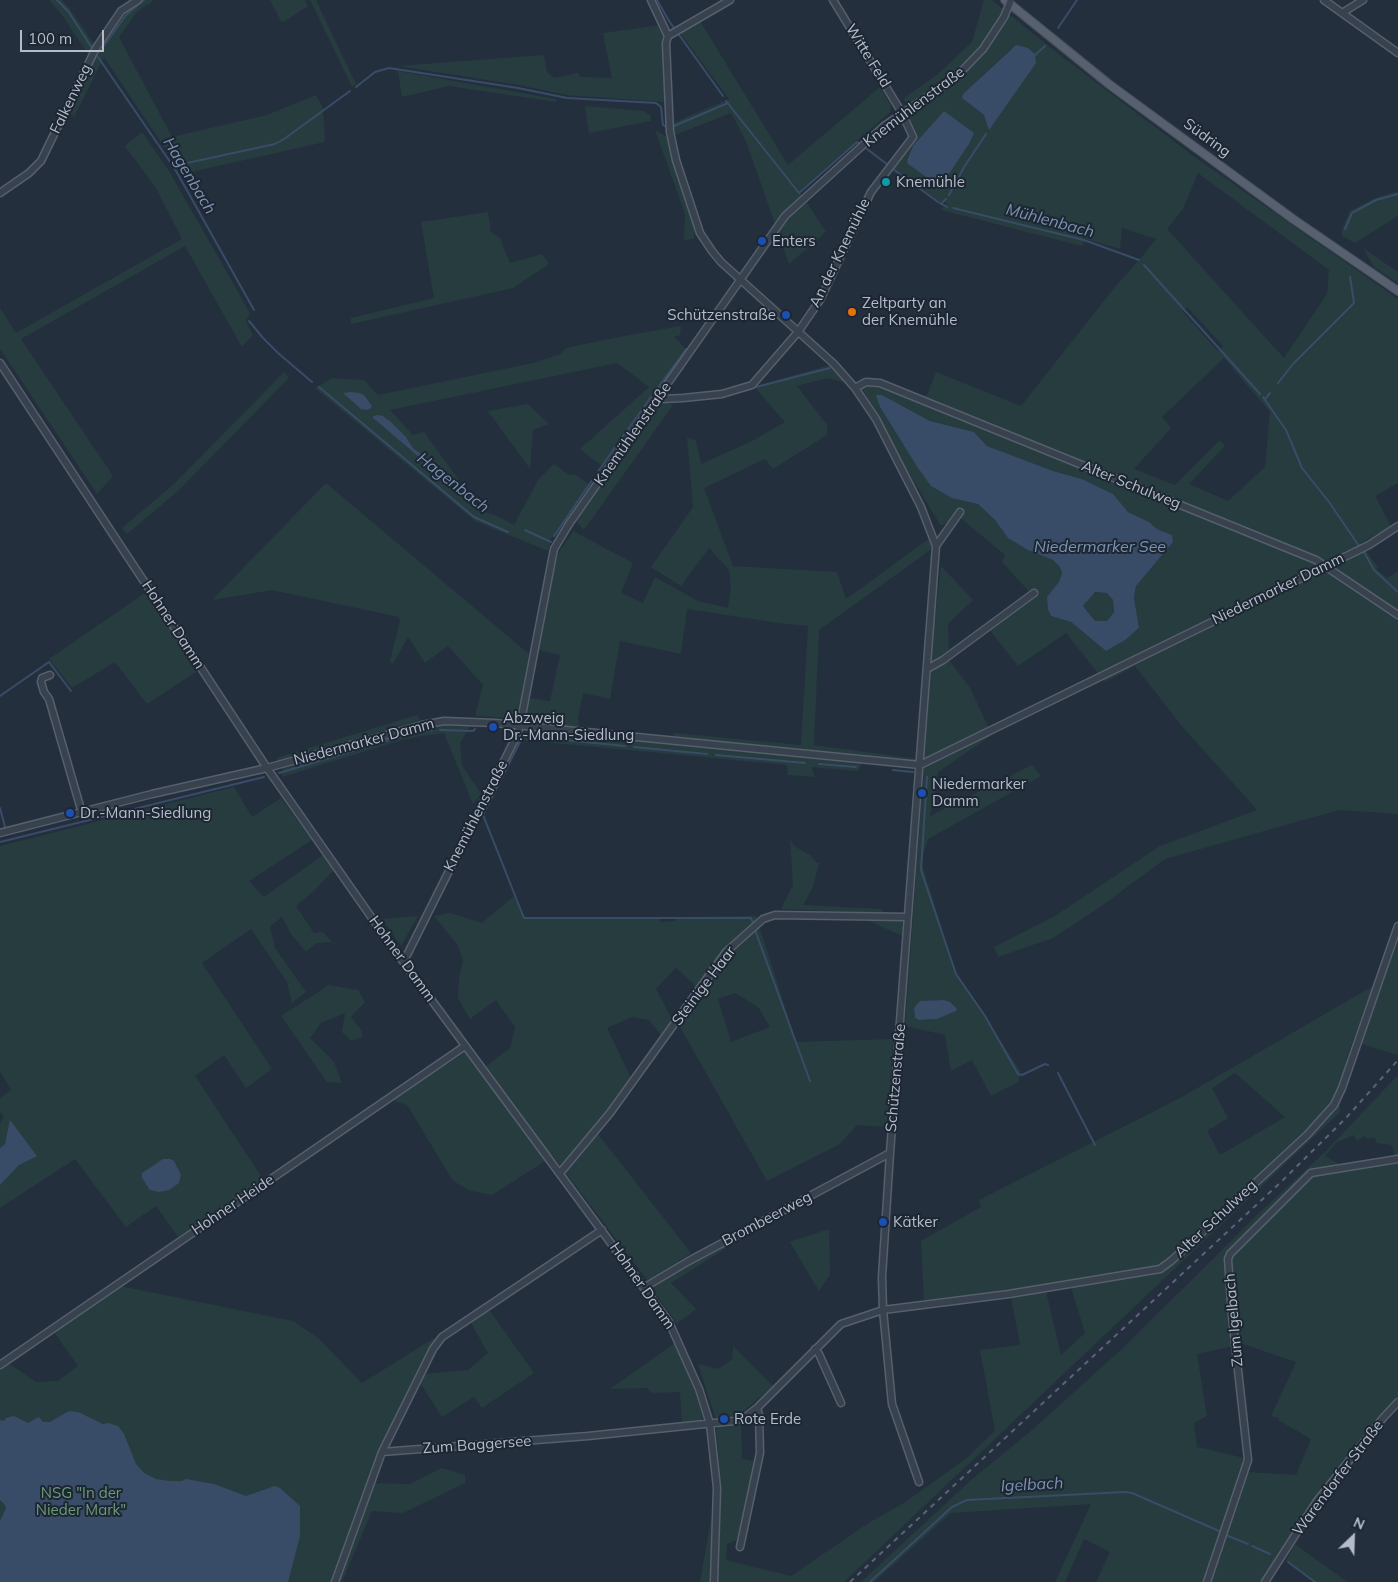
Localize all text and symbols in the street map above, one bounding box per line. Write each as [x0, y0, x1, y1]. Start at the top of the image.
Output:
scale bar [22, 20, 106, 52]
street label: Witte Feld [841, 21, 895, 91]
text: 100 m [28, 29, 72, 48]
street label: Falkenweg [46, 61, 96, 137]
street label: Knemühlenstraße [860, 63, 968, 151]
street label: Südring [1180, 115, 1234, 161]
water label: Hagenbach [159, 134, 219, 218]
place label: Knemühle [896, 173, 965, 191]
marker: Knemühle [880, 176, 892, 188]
street label: An der Knemühle [806, 196, 874, 310]
water label: Mühlenbach [1004, 200, 1096, 242]
place label: Enters [772, 232, 816, 250]
marker: Enters [756, 235, 768, 247]
place label: Zeltparty an der Knemühle [862, 294, 957, 329]
place label: Schützenstraße [667, 306, 776, 324]
marker: Zeltparty an der Knemühle [846, 306, 858, 318]
marker: Schützenstraße [780, 309, 792, 321]
street label: Knemühlenstraße [591, 379, 675, 489]
water label: Hagenbach [413, 449, 493, 517]
street label: Alter Schulweg [1079, 457, 1183, 513]
water label: Niedermarker See [1034, 537, 1166, 557]
street label: Niedermarker Damm [1209, 549, 1347, 629]
street label: Hohner Damm [138, 577, 208, 673]
place label: Abzweig Dr.-Mann-Siedlung [503, 709, 634, 744]
street label: Niedermarker Damm [292, 715, 436, 769]
marker: Abzweig Dr.-Mann-Siedlung [487, 721, 499, 733]
street label: Knemühlenstraße [440, 757, 512, 875]
place label: Niedermarker Damm [932, 775, 1026, 810]
marker: Niedermarker Damm [916, 787, 928, 799]
place label: Dr.-Mann-Siedlung [80, 804, 211, 822]
marker: Dr.-Mann-Siedlung [64, 807, 76, 819]
street label: Hohner Damm [365, 913, 439, 1005]
street label: Steinige Haar [668, 943, 740, 1029]
street label: Schützenstraße [882, 1023, 910, 1133]
street label: Hohner Heide [188, 1171, 278, 1239]
street label: Alter Schulweg [1171, 1177, 1261, 1261]
street label: Brombeerweg [719, 1188, 815, 1250]
place label: Kätker [893, 1213, 938, 1231]
marker: Kätker [877, 1216, 889, 1228]
street label: Hohner Damm [605, 1239, 679, 1333]
street label: Zum Igelbach [1221, 1273, 1247, 1367]
place label: Rote Erde [734, 1410, 801, 1428]
marker: Rote Erde [718, 1413, 730, 1425]
street label: Warendorfer Straße [1289, 1417, 1387, 1539]
street label: Zum Baggersee [422, 1432, 532, 1458]
water label: Igelbach [1000, 1474, 1064, 1496]
park label: NSG "In der Nieder Mark" [36, 1484, 126, 1519]
north arrow [1328, 1512, 1378, 1562]
text: N [1351, 1513, 1368, 1534]

